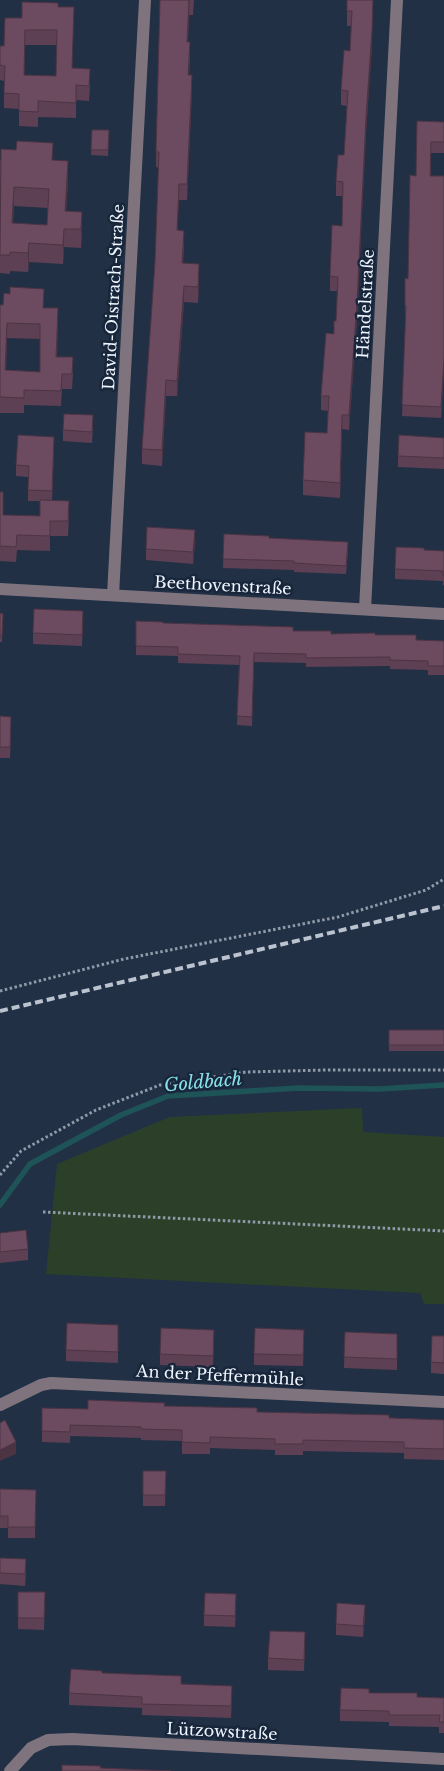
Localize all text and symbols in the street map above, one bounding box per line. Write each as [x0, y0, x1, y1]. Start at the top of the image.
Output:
street label: David-Oistrach-Straße [98, 203, 128, 391]
street label: Händelstraße [352, 249, 378, 359]
street label: Beethovenstraße [154, 571, 292, 599]
water label: Goldbach [163, 1068, 243, 1096]
street label: An der Pfeffermühle [135, 1361, 304, 1389]
street label: Lützowstraße [166, 1718, 278, 1744]

